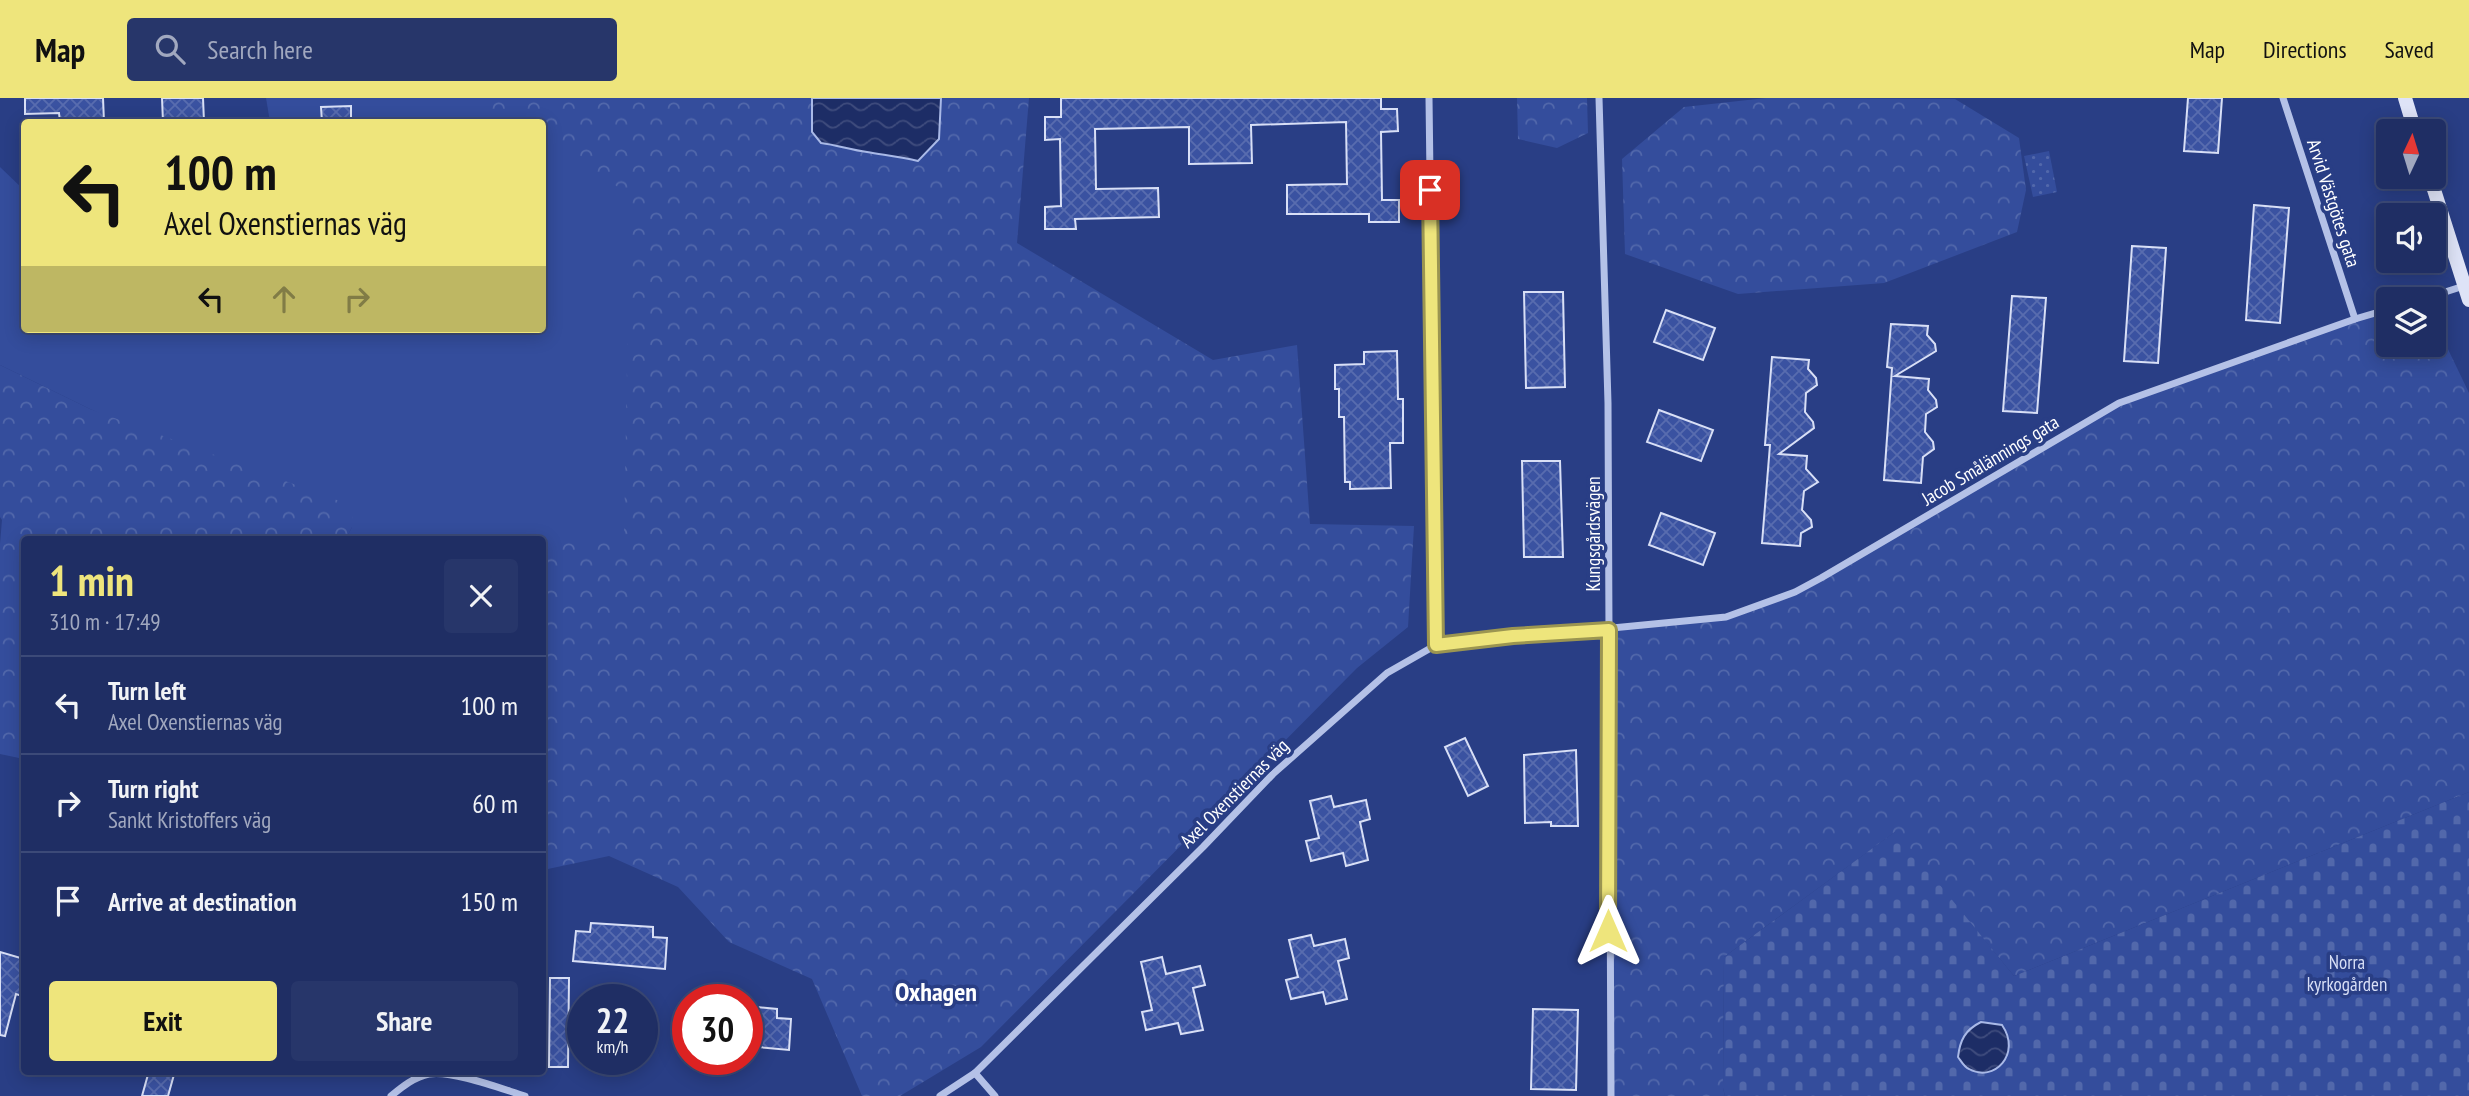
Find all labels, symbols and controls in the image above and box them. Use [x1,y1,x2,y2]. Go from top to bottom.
search box [127,18,617,81]
text: Map [35,28,85,71]
icon: search [151,30,189,68]
text: Search here [207,33,313,66]
text: Map [2190,34,2225,65]
text: Directions [2263,34,2347,65]
text: Saved [2385,34,2434,65]
north arrow [2376,119,2446,189]
map controls [2376,119,2446,357]
street label: Arvid Västgötes gata [2302,136,2366,270]
text: 100 m [164,140,277,204]
icon: left [49,147,140,238]
pin [1400,160,1460,220]
icon: arrive [1411,171,1449,209]
text: Axel Oxenstiernas väg [164,202,407,244]
button: sound [2376,203,2446,273]
icon: left [192,280,230,318]
icon: ahead [265,280,303,318]
icon: right [338,280,376,318]
button: layers [2376,287,2446,357]
street label: Jacob Smålännings gata [1916,410,2063,511]
street label: Kungsgårdsvägen [1581,476,1605,592]
text: 1 min [49,553,134,608]
button: close [444,559,518,633]
text: 310 m · 17:49 [49,607,161,636]
text: Turn left [108,674,186,707]
icon: left [49,686,87,724]
text: 100 m [460,689,518,722]
text: Axel Oxenstiernas väg [108,707,283,736]
street label: Axel Oxenstiernas väg [1175,734,1293,852]
text: Turn right [108,772,199,805]
icon: right [49,784,87,822]
text: 60 m [472,787,518,820]
text: Sankt Kristoffers väg [108,805,271,834]
icon: arrive [49,882,87,920]
text: Arrive at destination [108,885,297,918]
text: 150 m [460,885,518,918]
position arrow [1571,894,1645,968]
park label: Norra kyrkogården [2307,950,2387,996]
district label: Oxhagen [895,975,977,1008]
button: Exit [49,981,277,1061]
button: Share [291,981,518,1061]
speed limit sign: 30 [672,984,763,1075]
text: 22 [596,997,629,1043]
text: km/h [597,1035,628,1058]

